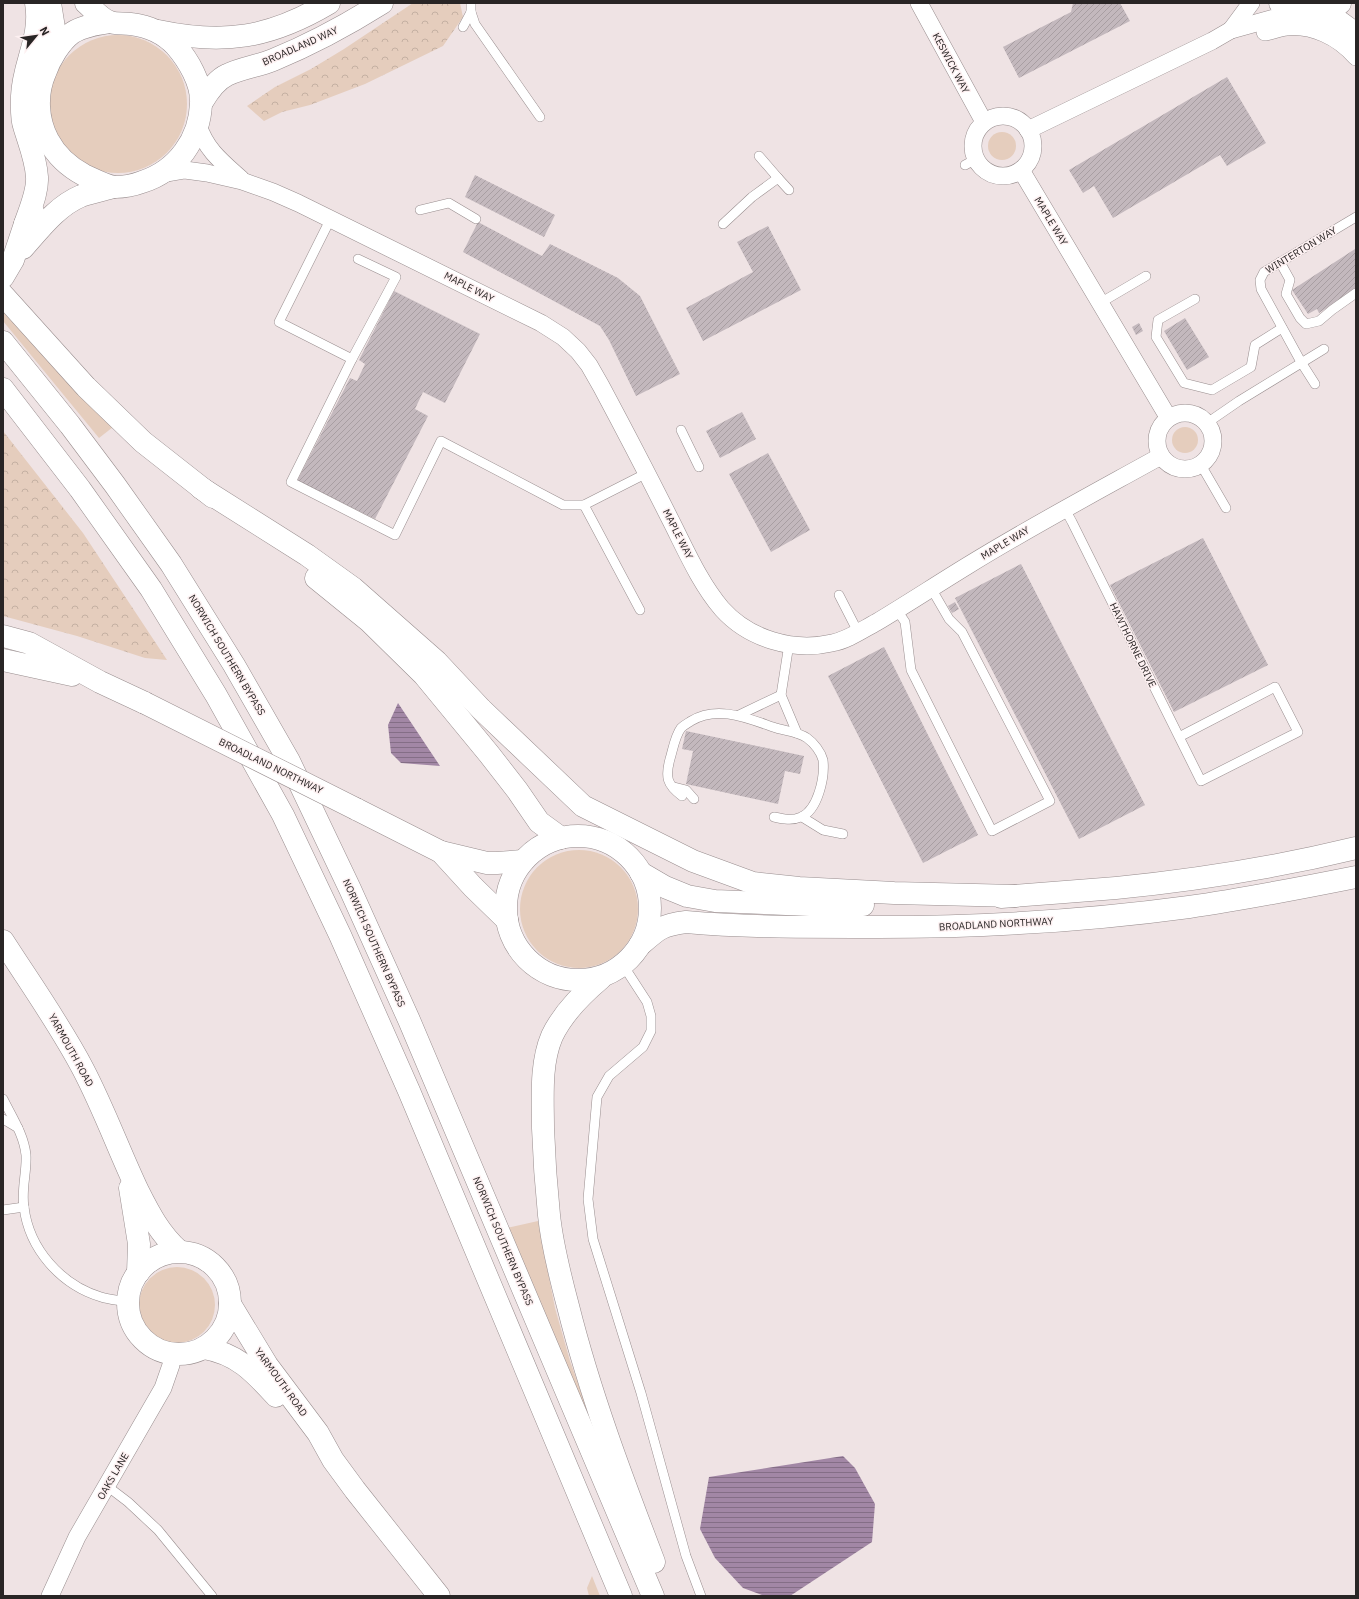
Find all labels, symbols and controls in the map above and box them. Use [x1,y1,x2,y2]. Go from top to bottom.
north arrow [16,16,56,56]
text: N [37,24,53,38]
street label: BROADLAND WAY [260,24,340,68]
street label: KESWICK WAY [930,31,972,95]
street label: MAPLE WAY [1031,194,1071,248]
street label: WINTERTON WAY [1263,224,1339,276]
street label: MAPLE WAY [442,269,496,305]
street label: MAPLE WAY [660,507,696,561]
street label: MAPLE WAY [978,523,1032,563]
street label: NORWICH SOUTHERN BYPASS [186,592,268,718]
street label: HAWTHORNE DRIVE [1107,600,1159,690]
street label: BROADLAND NORTHWAY [217,735,325,797]
street label: NORWICH SOUTHERN BYPASS [340,877,408,1009]
street label: BROADLAND NORTHWAY [939,915,1054,933]
street label: YARMOUTH ROAD [46,1011,97,1089]
street label: NORWICH SOUTHERN BYPASS [470,1175,536,1308]
street label: YARMOUTH ROAD [252,1345,310,1419]
street label: OAKS LANE [94,1450,132,1502]

